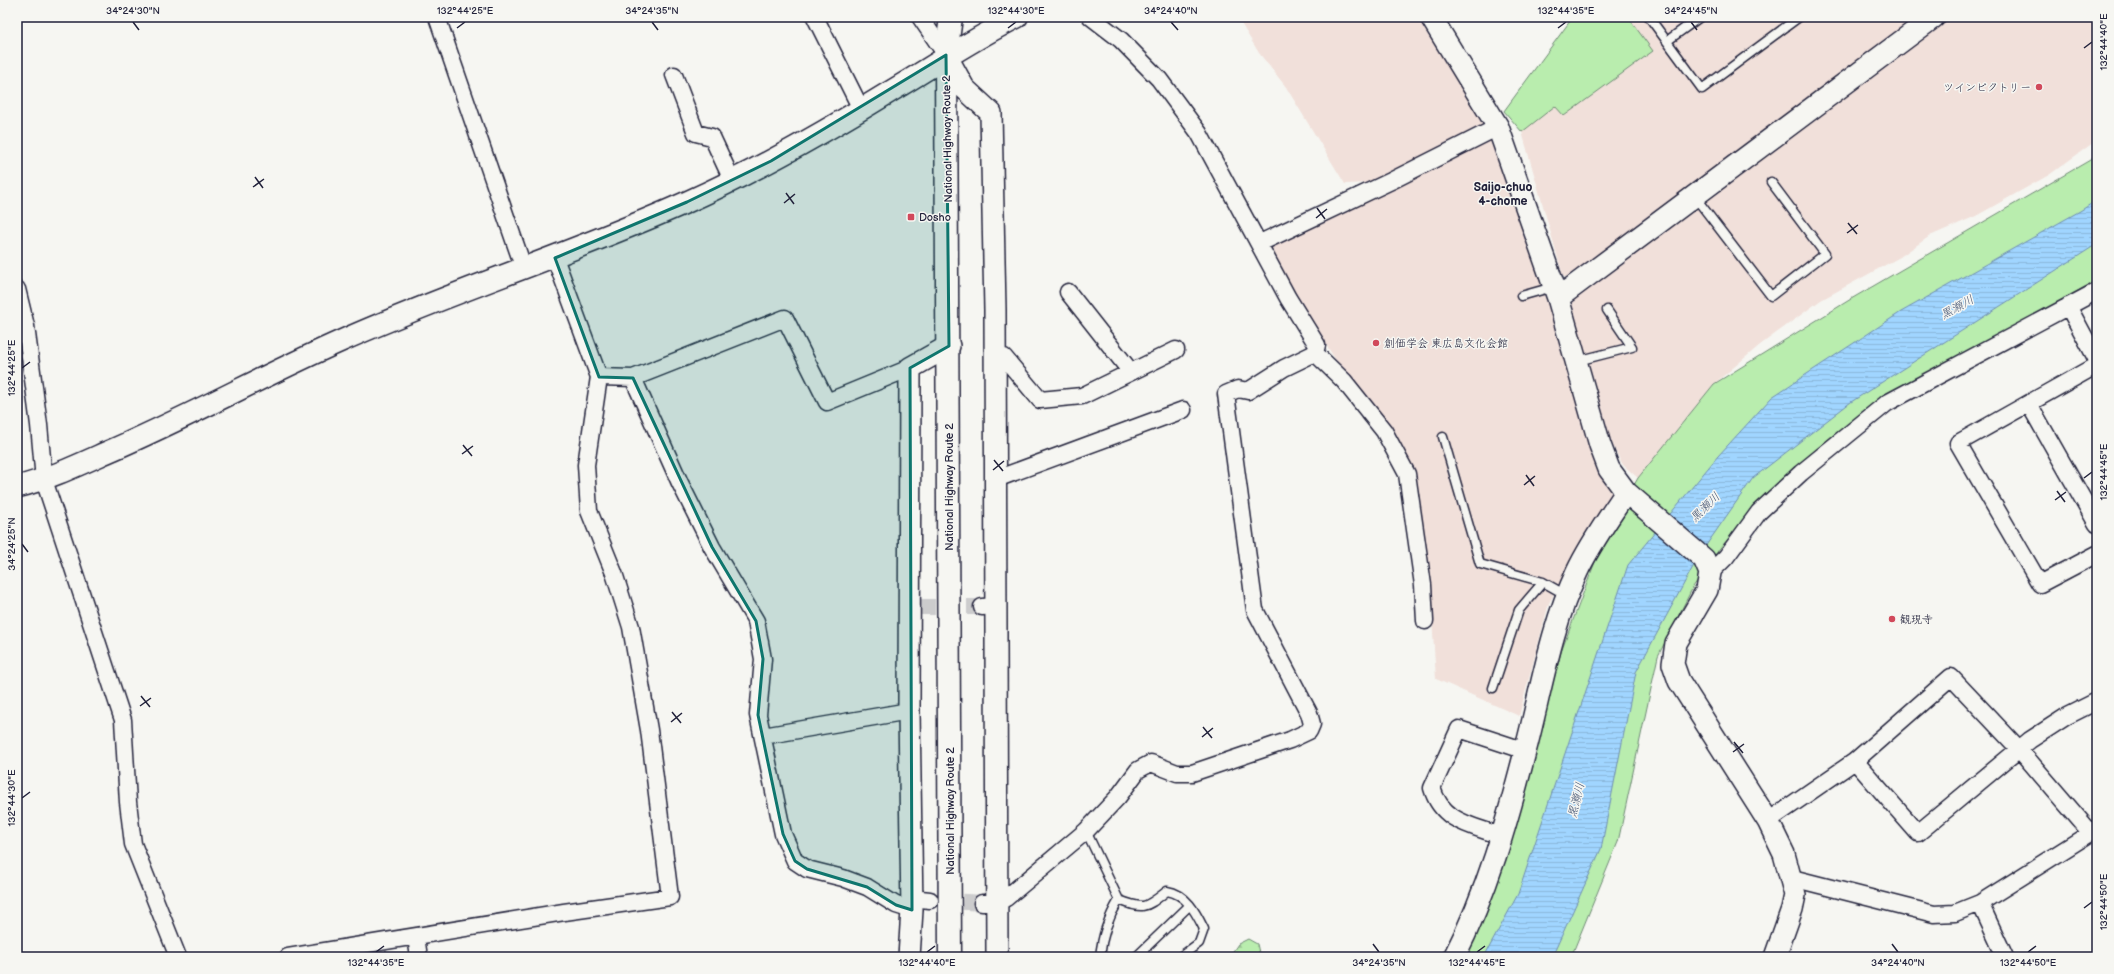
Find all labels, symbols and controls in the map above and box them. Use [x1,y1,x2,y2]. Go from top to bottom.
text: 34°24'30"N [106,5,160,17]
text: 132°44'25"E [437,5,494,17]
text: 34°24'35"N [625,5,679,17]
text: 132°44'30"E [988,5,1045,17]
text: 34°24'40"N [1144,5,1198,17]
text: 132°44'35"E [1538,5,1595,17]
text: 34°24'45"N [1664,5,1718,17]
text: 132°44'40"E [2098,13,2110,70]
street label: National Highway Route 2 [940,75,955,203]
place label: ツインビクトリー [1943,81,2031,94]
marker: ツインビクトリー [2034,82,2044,92]
district label: Saijo-chuo 4-chome [1474,180,1533,209]
place label: Dosho [919,211,951,224]
marker: Dosho [906,212,916,222]
water label: 黒瀬川 [1938,292,1977,323]
place label: 創価学会 東広島文化会館 [1384,337,1508,350]
marker: 創価学会 東広島文化会館 [1371,338,1381,348]
text: 132°44'25"E [6,339,18,396]
street label: National Highway Route 2 [943,423,956,551]
text: 132°44'45"E [2098,443,2110,500]
water label: 黒瀬川 [1687,489,1724,525]
text: 34°24'25"N [6,517,18,571]
place label: 観現寺 [1900,613,1933,626]
marker: 観現寺 [1887,614,1897,624]
street label: National Highway Route 2 [944,747,957,875]
text: 132°44'30"E [6,769,18,827]
water label: 黒瀬川 [1565,781,1588,819]
text: 132°44'50"E [2098,873,2110,930]
text: 132°44'35"E [348,957,405,969]
text: 132°44'40"E [899,957,956,969]
text: 34°24'35"N [1352,957,1406,969]
text: 132°44'45"E [1449,957,1506,969]
text: 34°24'40"N [1871,957,1925,969]
text: 132°44'50"E [2000,957,2057,969]

